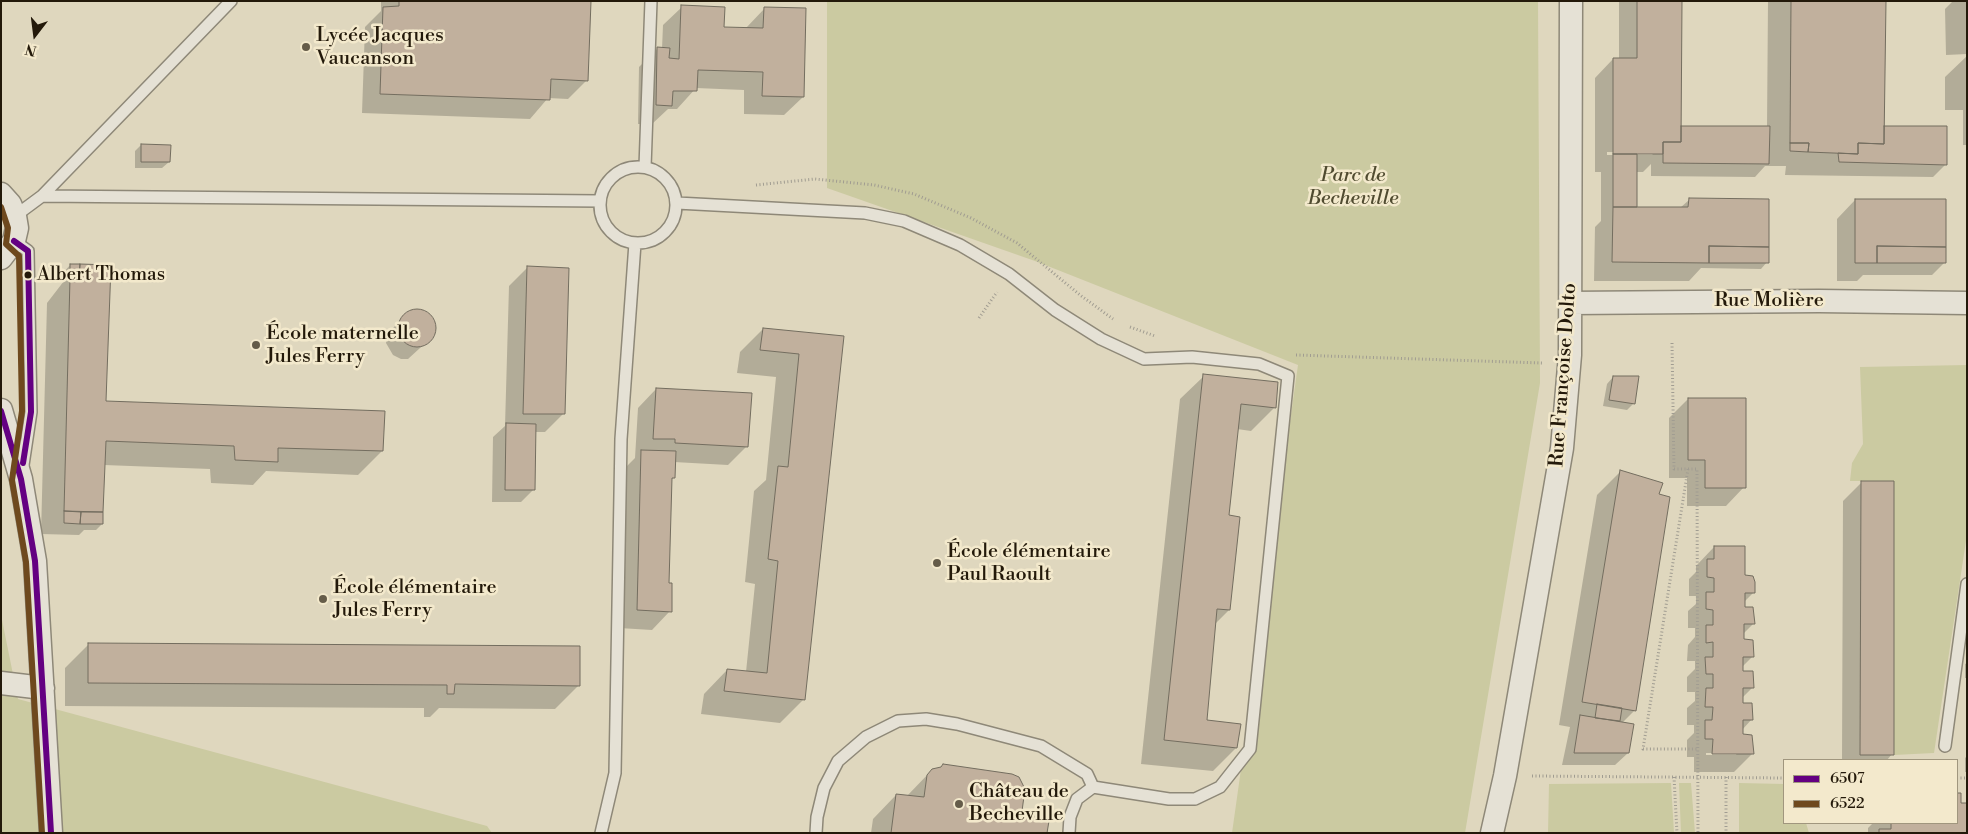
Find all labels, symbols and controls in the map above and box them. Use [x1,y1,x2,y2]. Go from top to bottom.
north arrow [10,10,60,60]
place label: Lycée Jacques Vaucanson [316,24,444,71]
text: N [23,39,39,60]
marker: Lycée Jacques Vaucanson [300,41,312,53]
park label: Parc de Becheville [1307,164,1399,211]
place label: Albert Thomas [37,264,165,286]
marker: Albert Thomas [23,270,33,280]
street label: Rue Françoise Dolto [1546,282,1582,468]
street label: Rue Molière [1714,289,1824,313]
place label: École maternelle Jules Ferry [266,322,419,369]
marker: École maternelle Jules Ferry [250,339,262,351]
place label: École élémentaire Paul Raoult [947,540,1111,587]
marker: École élémentaire Paul Raoult [931,557,943,569]
place label: École élémentaire Jules Ferry [333,576,497,623]
marker: École élémentaire Jules Ferry [317,593,329,605]
legend [1783,759,1958,824]
text: 6507 [1830,769,1865,788]
place label: Château de Becheville [969,780,1069,827]
text: 6522 [1830,794,1864,813]
marker: Château de Becheville [953,798,965,810]

